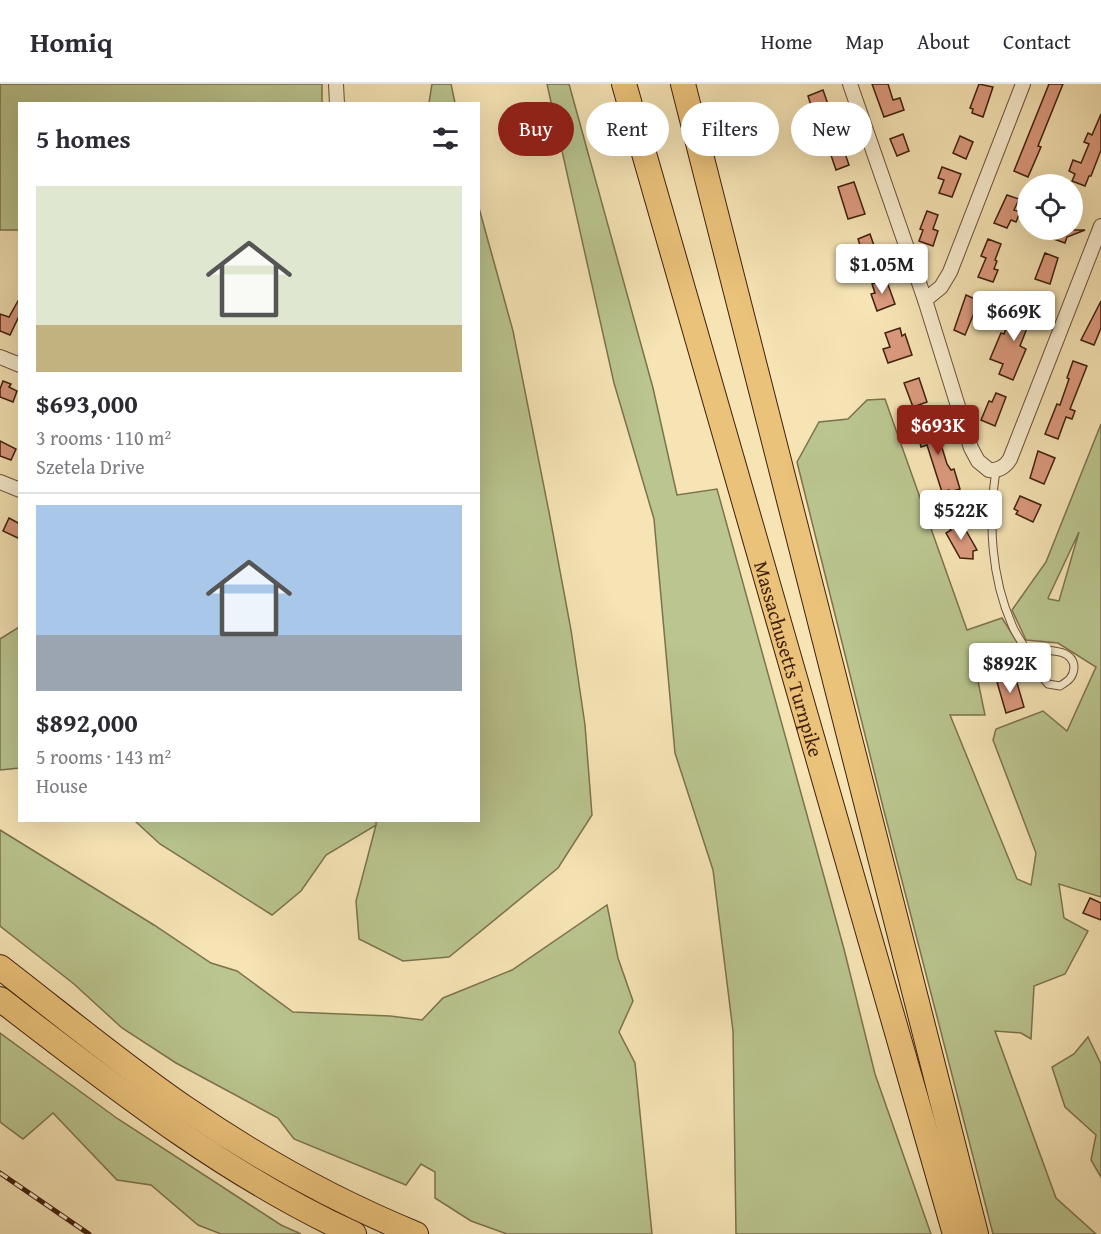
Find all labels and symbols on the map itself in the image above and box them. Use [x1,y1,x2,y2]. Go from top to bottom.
pin: $1.05M [833,244,931,295]
pin: $669K [972,291,1056,342]
pin: $693K [896,405,980,456]
pin: $522K [919,490,1003,541]
street label: Massachusetts Turnpike [747,557,831,760]
pin: $892K [968,643,1052,694]

